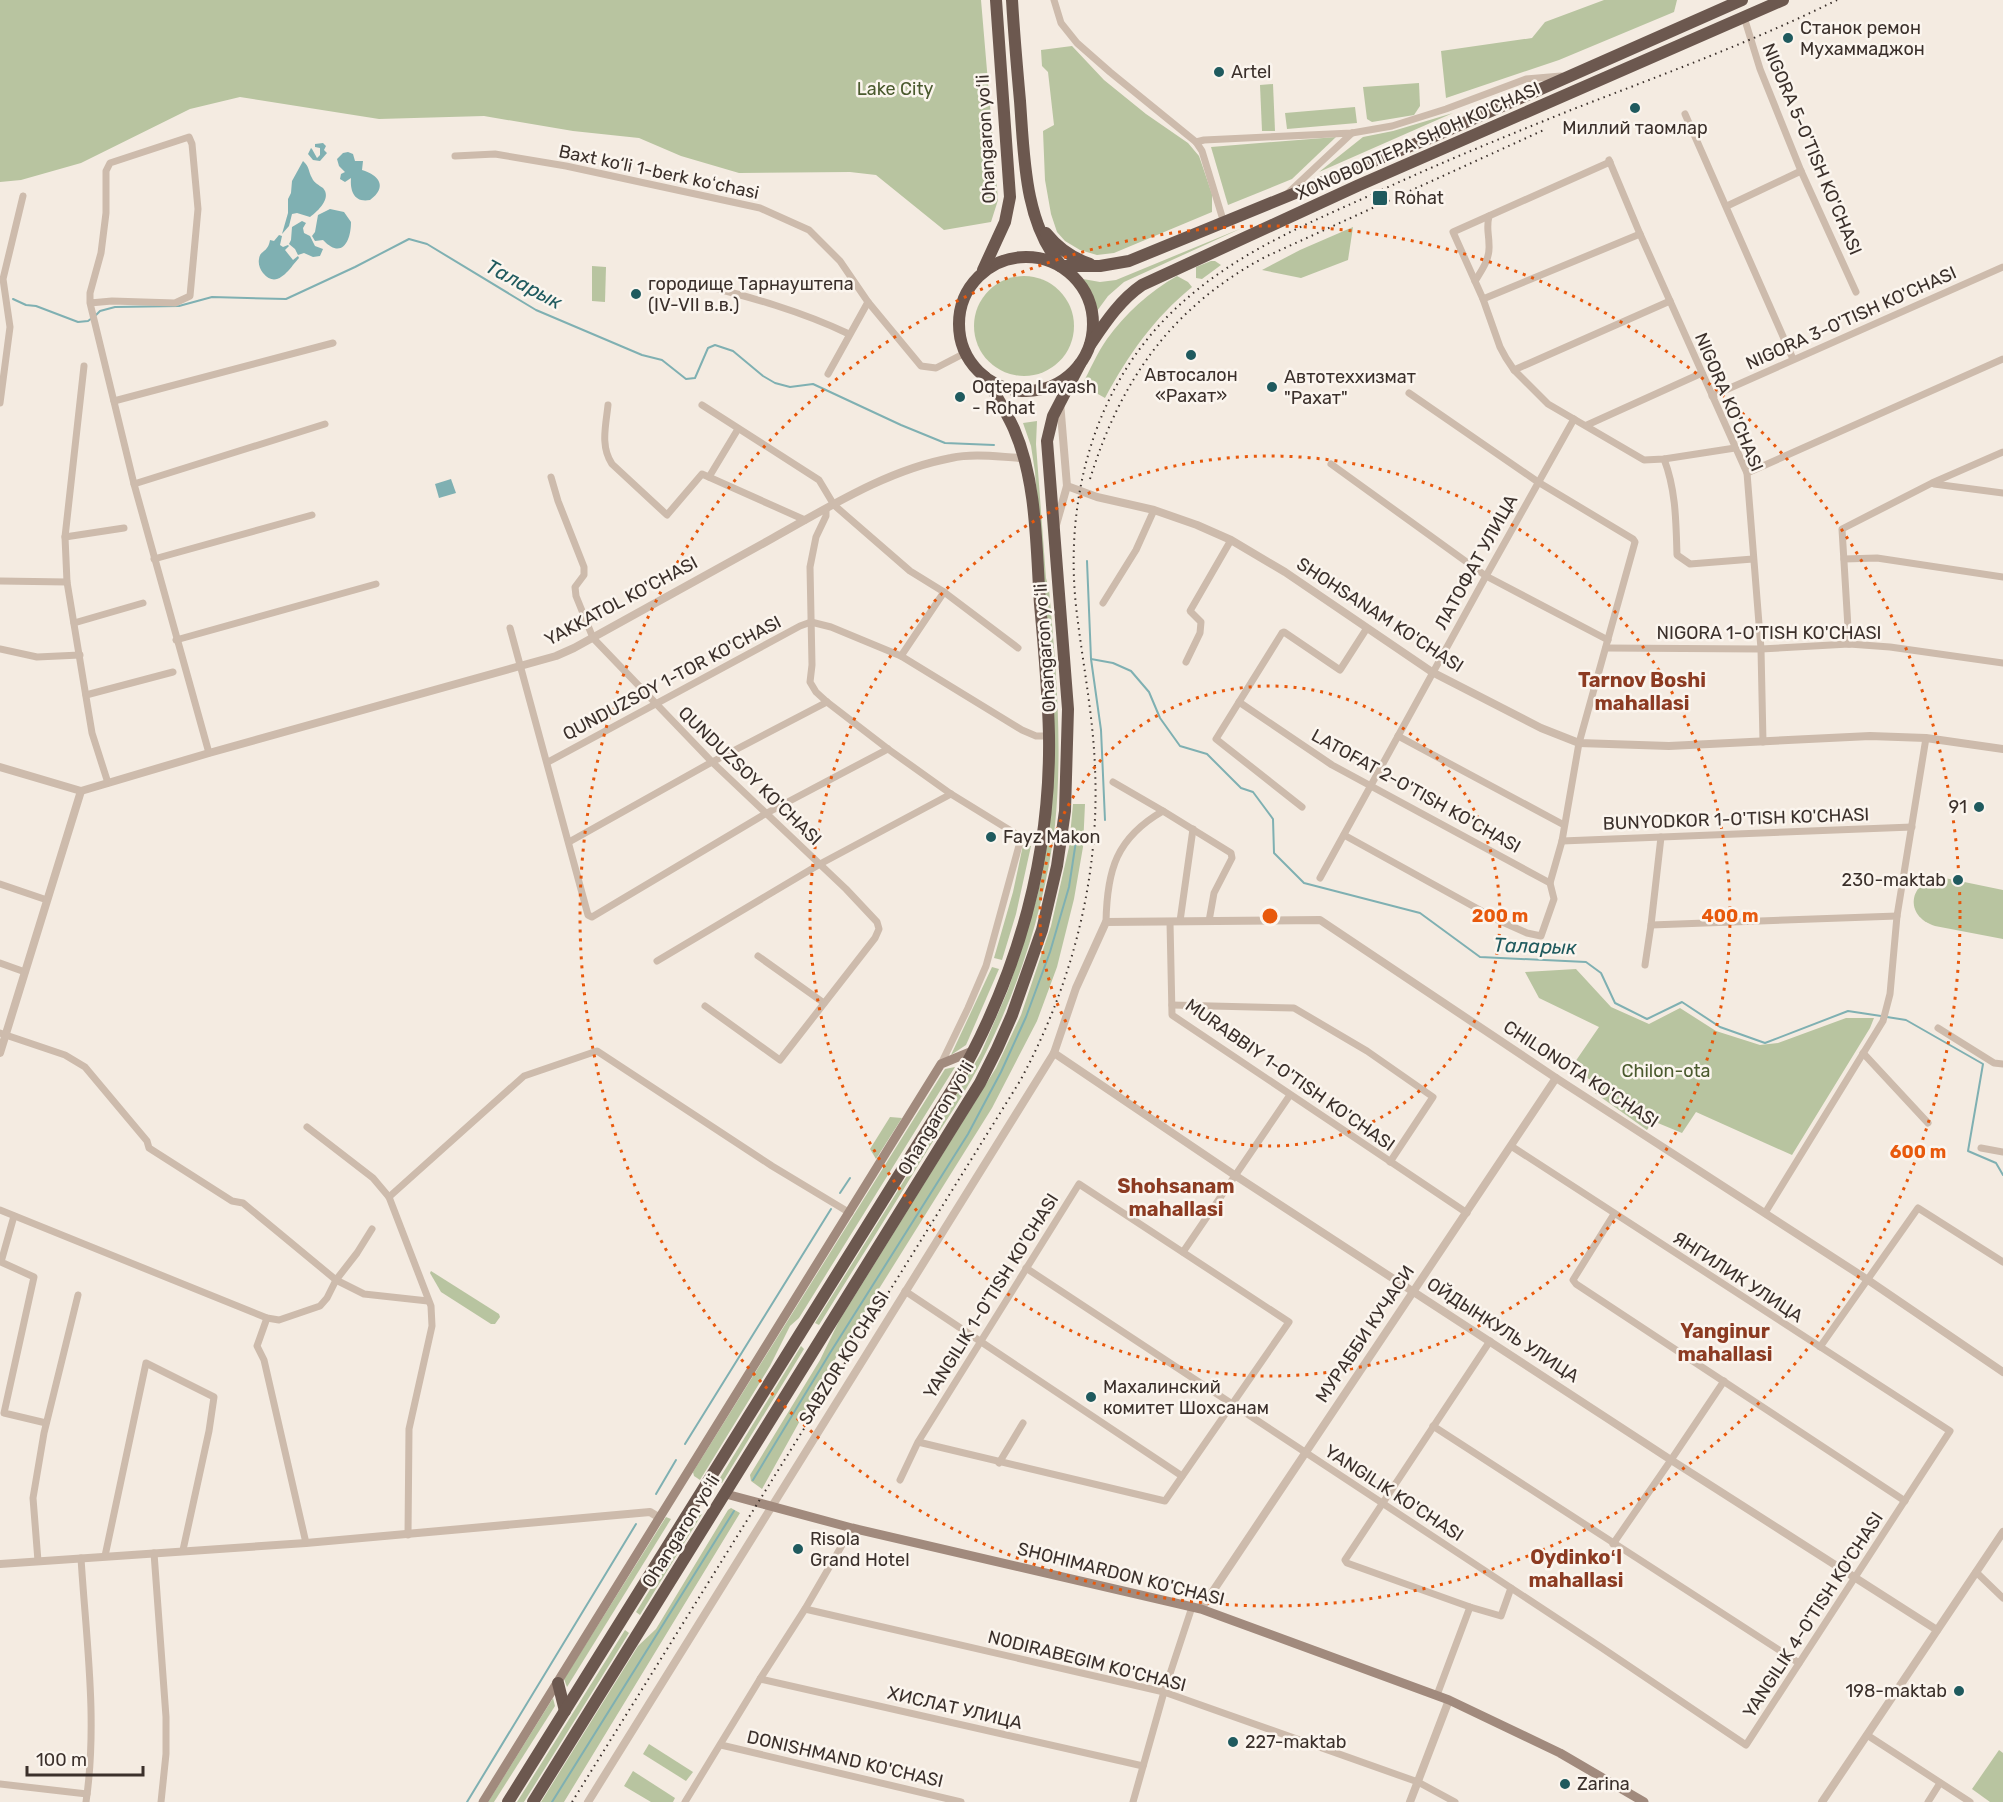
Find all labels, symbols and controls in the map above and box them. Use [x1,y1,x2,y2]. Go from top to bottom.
place label: Станок ремон Мухаммаджон [1800,17,1925,60]
marker: Станок ремон Мухаммаджон [1781,31,1795,45]
street label: NIGORA 5-O'TISH KO'CHASI [1757,40,1867,258]
place label: Artel [1231,61,1271,83]
marker: Artel [1212,65,1226,79]
street label: Ohangaron yoʻli [972,74,1000,204]
street label: XONOBODTEPA SHOH KO'CHASI [1293,77,1543,205]
park label: Lake City [857,78,933,100]
marker: Миллий таомлар [1628,101,1642,115]
place label: Миллий таомлар [1562,117,1708,139]
street label: Baxt ko‘li 1-berk koʻchasi [557,140,761,204]
place label: Rohat [1394,187,1444,209]
marker: Rohat [1371,189,1389,207]
water label: Таларык [482,254,567,314]
street label: NIGORA 3-O'TISH KO'CHASI [1742,262,1960,374]
place label: городище Тарнауштепа (IV-VII в.в.) [648,273,854,316]
marker: городище Тарнауштепа (IV-VII в.в.) [629,287,643,301]
street label: NIGORA KO'CHASI [1690,329,1768,475]
marker: Автосалон «Рахат» [1184,348,1198,362]
place label: Автосалон «Рахат» [1144,364,1238,407]
place label: Автотеххизмат "Рахат" [1284,366,1416,409]
place label: Oqtepa Lavash - Rohat [972,376,1097,419]
marker: Автотеххизмат "Рахат" [1265,380,1279,394]
marker: Oqtepa Lavash - Rohat [953,390,967,404]
street label: ЛАТОФАТ УЛИЦА [1430,491,1522,633]
street label: YAKKATOL KO'CHASI [541,551,701,651]
street label: SHOHSANAM KO'CHASI [1292,553,1468,677]
street label: Ohangaron yoʻli [1030,583,1060,713]
street label: QUNDUZSOY 1-TOR KO'CHASI [559,611,785,745]
street label: NIGORA 1-O'TISH KO'CHASI [1656,622,1882,644]
district label: Tarnov Boshi mahallasi [1578,668,1706,715]
street label: QUNDUZSOY KO'CHASI [674,702,826,850]
street label: LATOFAT 2-O'TISH KO'CHASI [1308,724,1524,858]
place label: 91 [1949,796,1967,818]
marker: 91 [1972,800,1986,814]
street label: BUNYODKOR 1-O'TISH KO'CHASI [1602,803,1870,835]
place label: Fayz Makon [1003,826,1101,848]
marker: Fayz Makon [984,830,998,844]
place label: 230-maktab [1842,869,1946,891]
marker: 230-maktab [1951,873,1965,887]
text: 200 m [1472,905,1528,927]
text: 400 m [1701,905,1759,927]
centre of rings [1260,906,1280,926]
water label: Таларык [1493,933,1577,959]
street label: MURABBIY 1-O'TISH KO'CHASI [1181,994,1399,1156]
street label: CHILONOTA KO'CHASI [1499,1016,1663,1132]
street label: Ohangaron yoʻli [893,1057,979,1179]
park label: Chilon-ota [1622,1060,1710,1082]
text: 600 m [1890,1141,1946,1163]
district label: Shohsanam mahallasi [1117,1174,1235,1221]
street label: YANGILIK 1-O'TISH KO'CHASI [919,1189,1063,1403]
street label: ЯНГИЛИК УЛИЦА [1669,1227,1807,1327]
street label: МУРАББИ КУЧАСИ [1311,1261,1419,1407]
street label: ОЙДЫНКУЛЬ УЛИЦА [1423,1273,1583,1387]
street label: SABZOR KO'CHASI [794,1287,894,1429]
district label: Yanginur mahallasi [1678,1319,1772,1366]
place label: Махалинский комитет Шохcанам [1103,1376,1269,1419]
marker: Махалинский комитет Шохcанам [1084,1390,1098,1404]
street label: YANGILIK KO'CHASI [1320,1440,1468,1546]
street label: Ohangaron yoʻli [637,1470,725,1592]
street label: YANGILIK 4-O'TISH KO'CHASI [1738,1508,1888,1722]
place label: Risola Grand Hotel [810,1528,910,1571]
street label: SHOHIMARDON KO'CHASI [1015,1538,1227,1610]
marker: Risola Grand Hotel [791,1542,805,1556]
district label: Oydinkoʻl mahallasi [1529,1545,1623,1592]
street label: NODIRABEGIM KO'CHASI [986,1626,1188,1696]
place label: 198-maktab [1846,1680,1947,1702]
street label: ХИСЛАТ УЛИЦА [885,1682,1025,1734]
marker: 198-maktab [1952,1684,1966,1698]
street label: DONISHMAND KO'CHASI [745,1726,945,1792]
place label: 227-maktab [1245,1731,1346,1753]
marker: 227-maktab [1226,1735,1240,1749]
scale bar [27,1739,142,1777]
text: 100 m [36,1749,87,1771]
place label: Zarina [1577,1773,1630,1795]
marker: Zarina [1558,1777,1572,1791]

